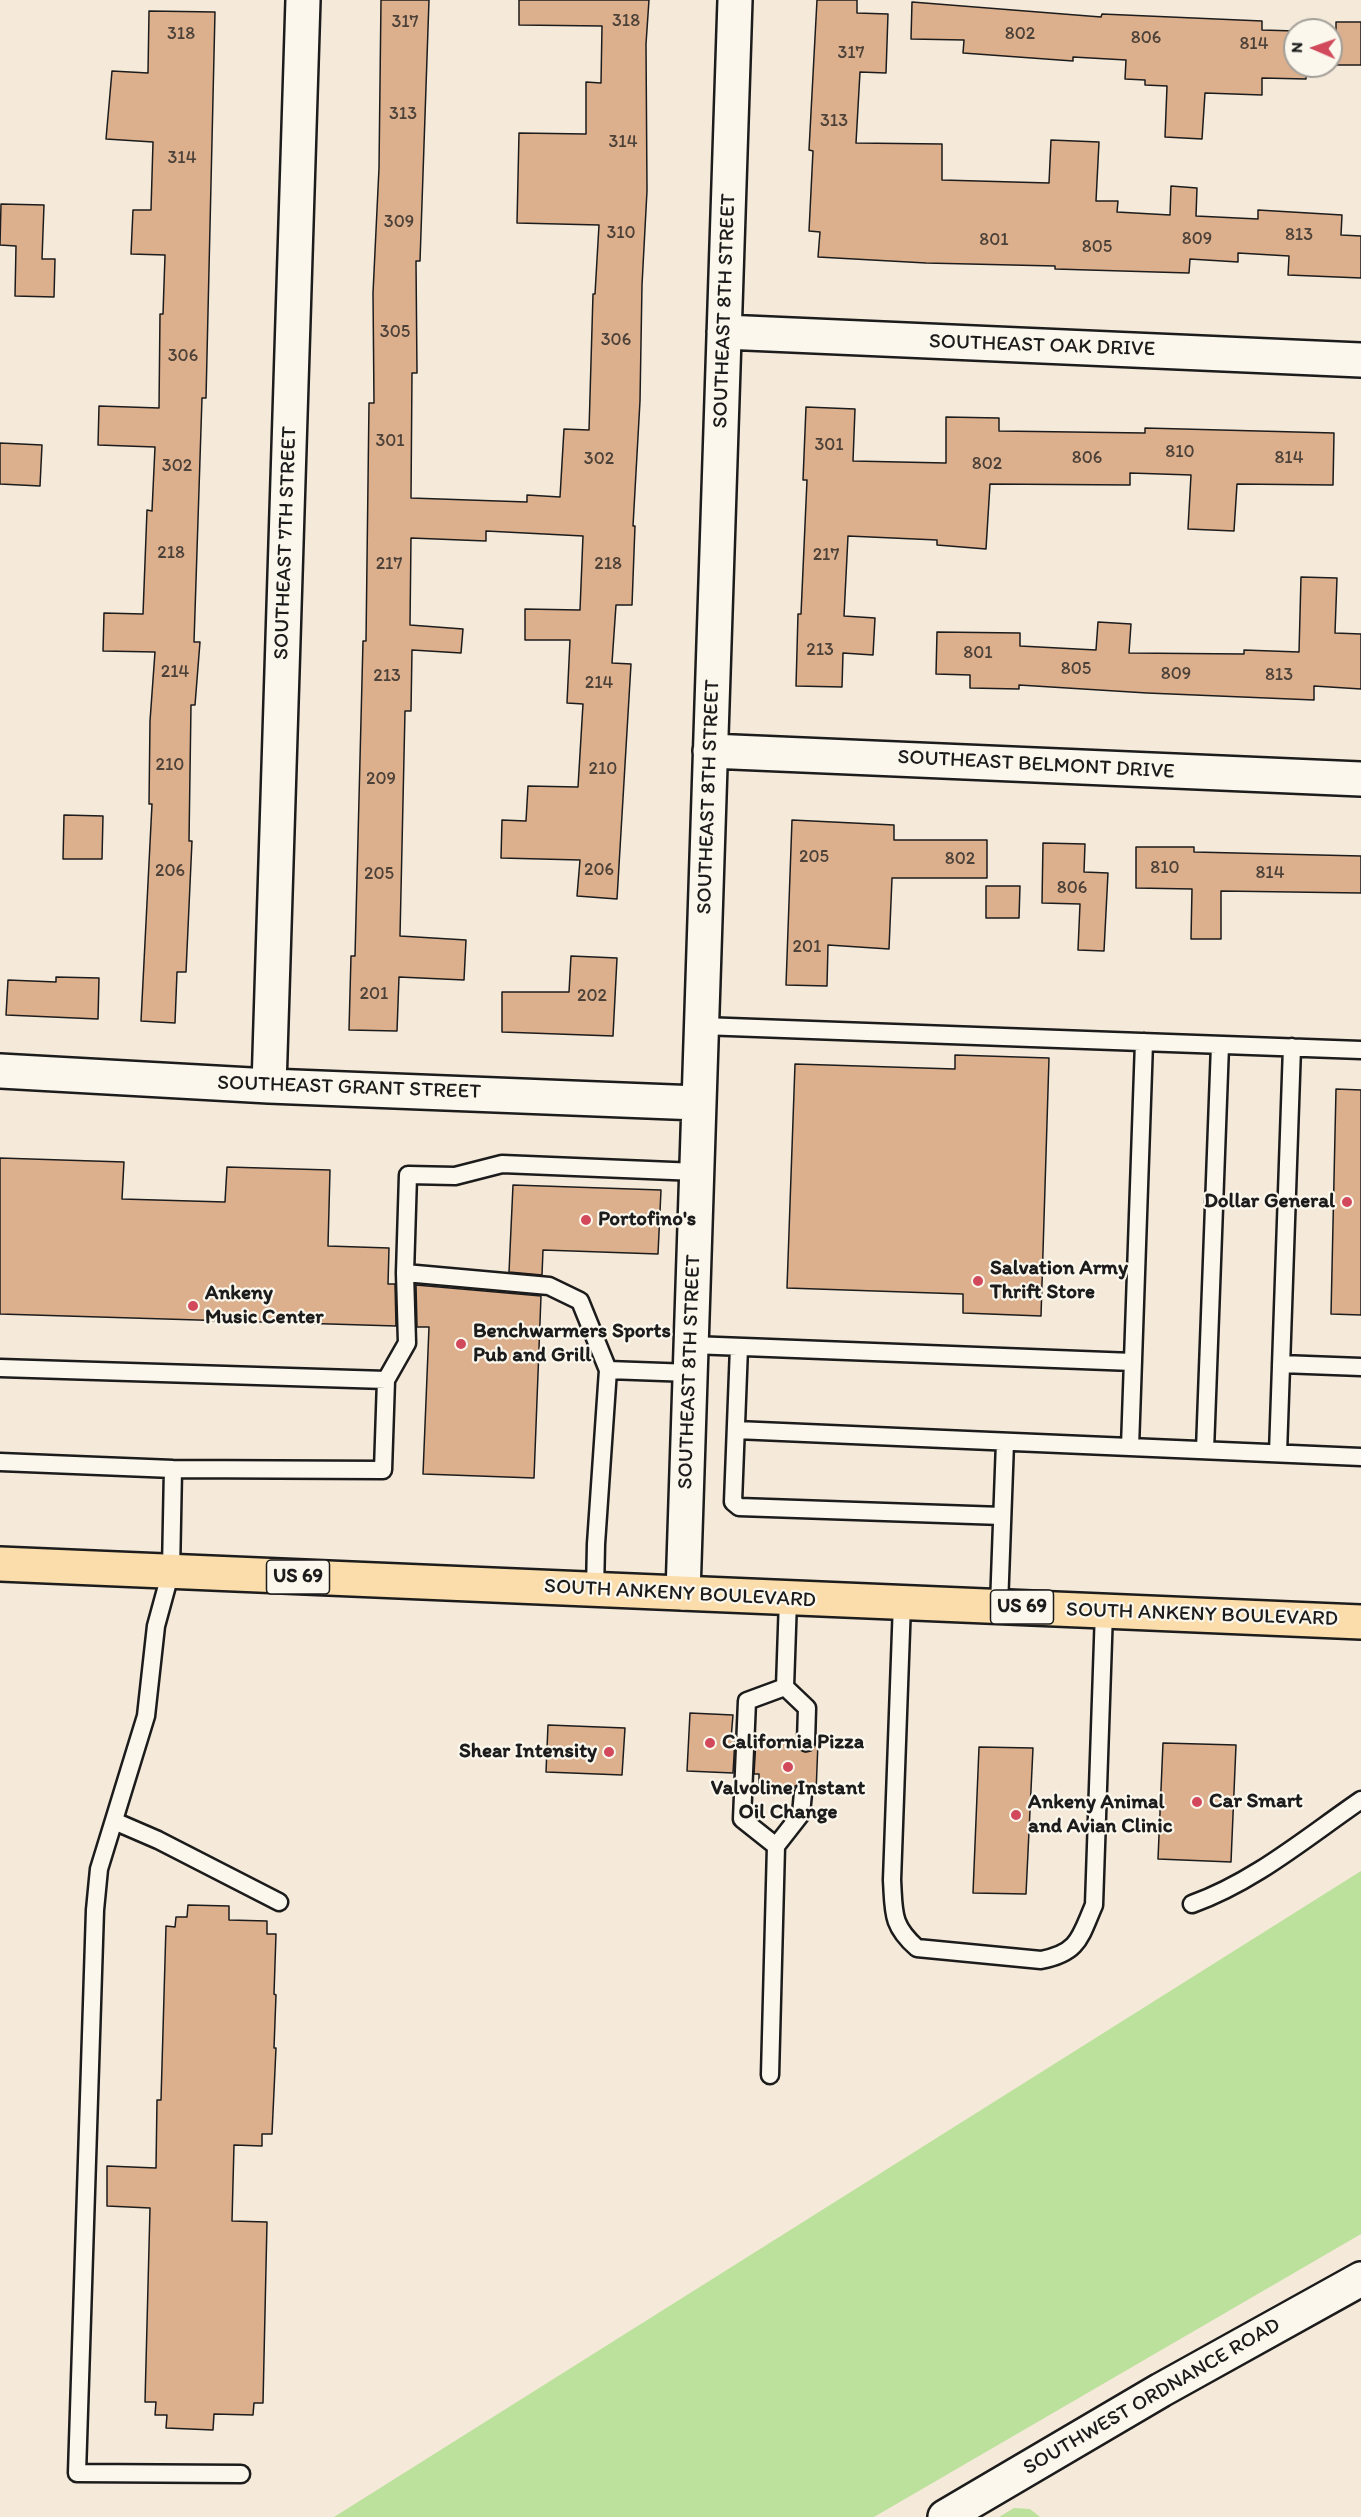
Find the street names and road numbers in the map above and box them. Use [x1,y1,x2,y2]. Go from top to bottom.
street label: SOUTHEAST 8TH STREET [708,193,742,429]
street label: SOUTHEAST OAK DRIVE [928,329,1156,363]
street label: SOUTHEAST 7TH STREET [269,426,303,660]
street label: SOUTHEAST 8TH STREET [692,679,726,915]
street label: SOUTHEAST BELMONT DRIVE [897,745,1175,785]
street label: SOUTHEAST GRANT STREET [217,1071,481,1105]
street label: SOUTHEAST 8TH STREET [673,1254,707,1490]
road number: US 69 [266,1560,330,1594]
street label: SOUTH ANKENY BOULEVARD [543,1574,817,1614]
road number: US 69 [990,1590,1054,1624]
street label: SOUTH ANKENY BOULEVARD [1066,1598,1338,1632]
street label: SOUTHWEST ORDNANCE ROAD [1019,2313,1285,2481]

